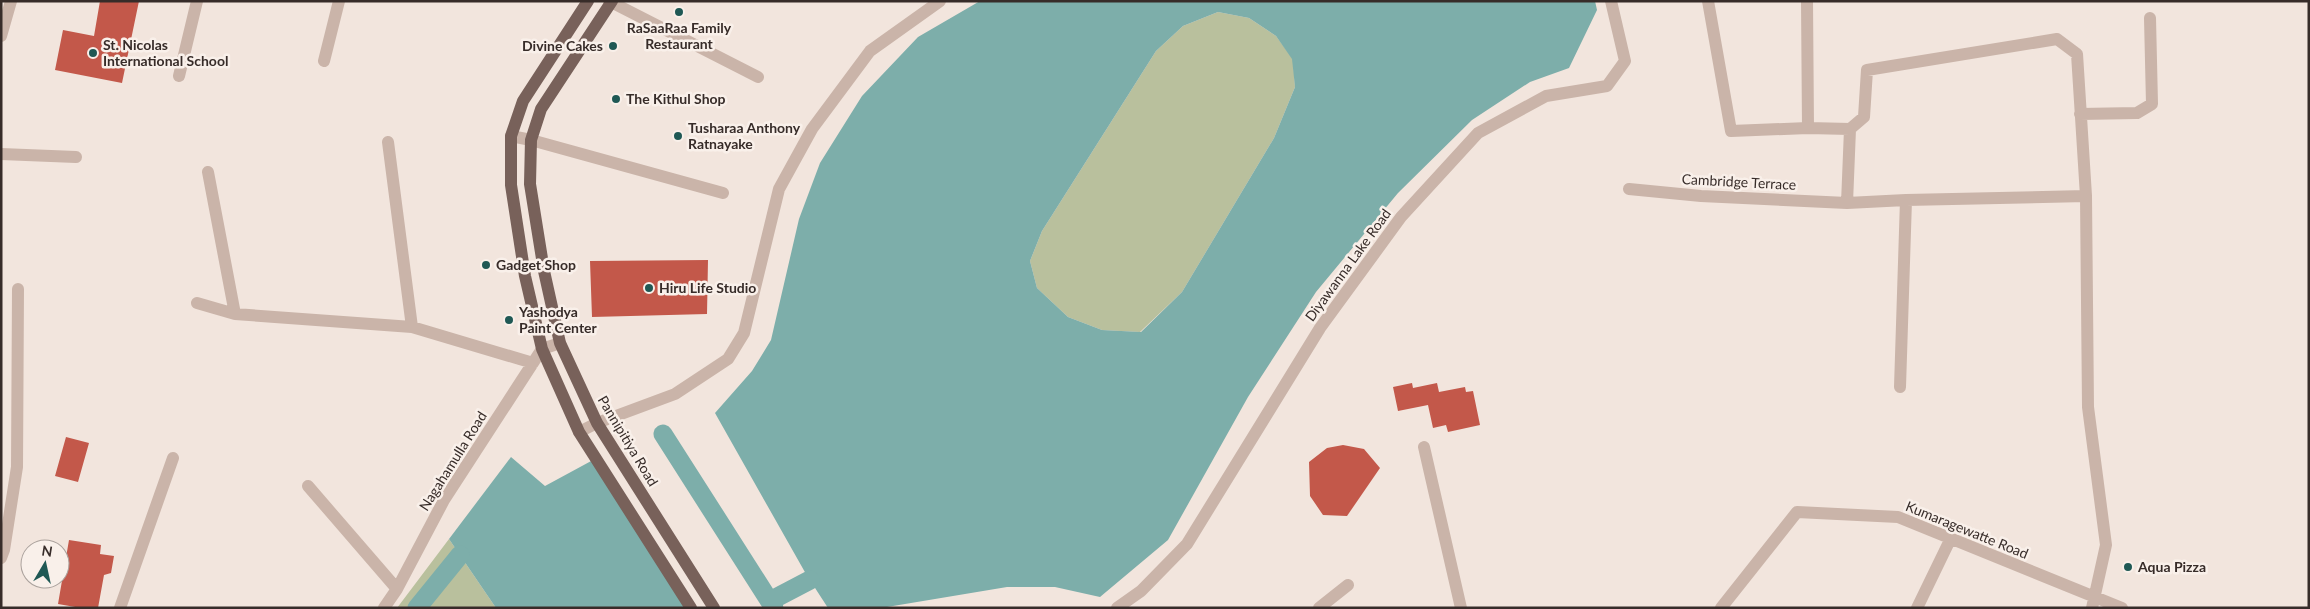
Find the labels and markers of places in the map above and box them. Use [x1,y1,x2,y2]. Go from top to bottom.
marker: RaSaaRaa Family Restaurant [673,6,685,18]
place label: RaSaaRaa Family Restaurant [627,19,732,52]
place label: St. Nicolas International School [103,36,228,69]
place label: Divine Cakes [522,37,603,54]
marker: Divine Cakes [607,40,619,52]
marker: St. Nicolas International School [87,47,99,59]
place label: The Kithul Shop [626,90,726,107]
marker: The Kithul Shop [610,93,622,105]
place label: Tusharaa Anthony Ratnayake [688,119,801,152]
marker: Tusharaa Anthony Ratnayake [672,130,684,142]
place label: Gadget Shop [496,256,576,273]
marker: Gadget Shop [480,259,492,271]
place label: Hiru Life Studio [659,279,756,296]
marker: Hiru Life Studio [643,282,655,294]
place label: Yashodya Paint Center [518,303,598,336]
marker: Yashodya Paint Center [503,314,515,326]
place label: Aqua Pizza [2137,558,2206,575]
marker: Aqua Pizza [2122,561,2134,573]

